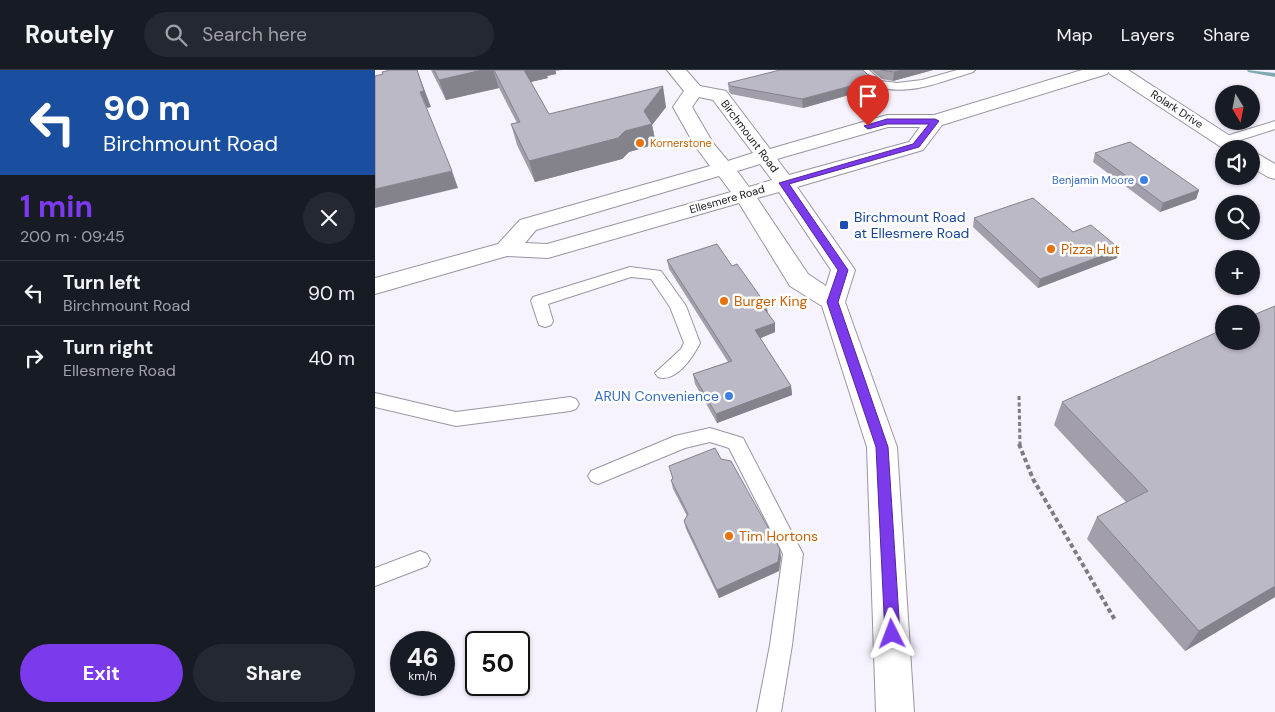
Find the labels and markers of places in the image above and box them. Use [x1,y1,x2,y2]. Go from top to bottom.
pin [847,75,889,126]
place label: Kornerstone [650,136,712,150]
marker: Kornerstone [634,137,646,149]
place label: Benjamin Moore [1052,173,1134,187]
marker: Benjamin Moore [1138,174,1150,186]
place label: Birchmount Road at Ellesmere Road [854,208,969,242]
marker: Birchmount Road at Ellesmere Road [838,219,850,231]
place label: Pizza Hut [1061,240,1120,258]
marker: Pizza Hut [1045,243,1057,255]
place label: Burger King [734,292,807,310]
marker: Burger King [718,295,730,307]
place label: ARUN Convenience [594,387,719,405]
marker: ARUN Convenience [723,390,735,402]
place label: Tim Hortons [739,527,818,545]
marker: Tim Hortons [723,530,735,542]

